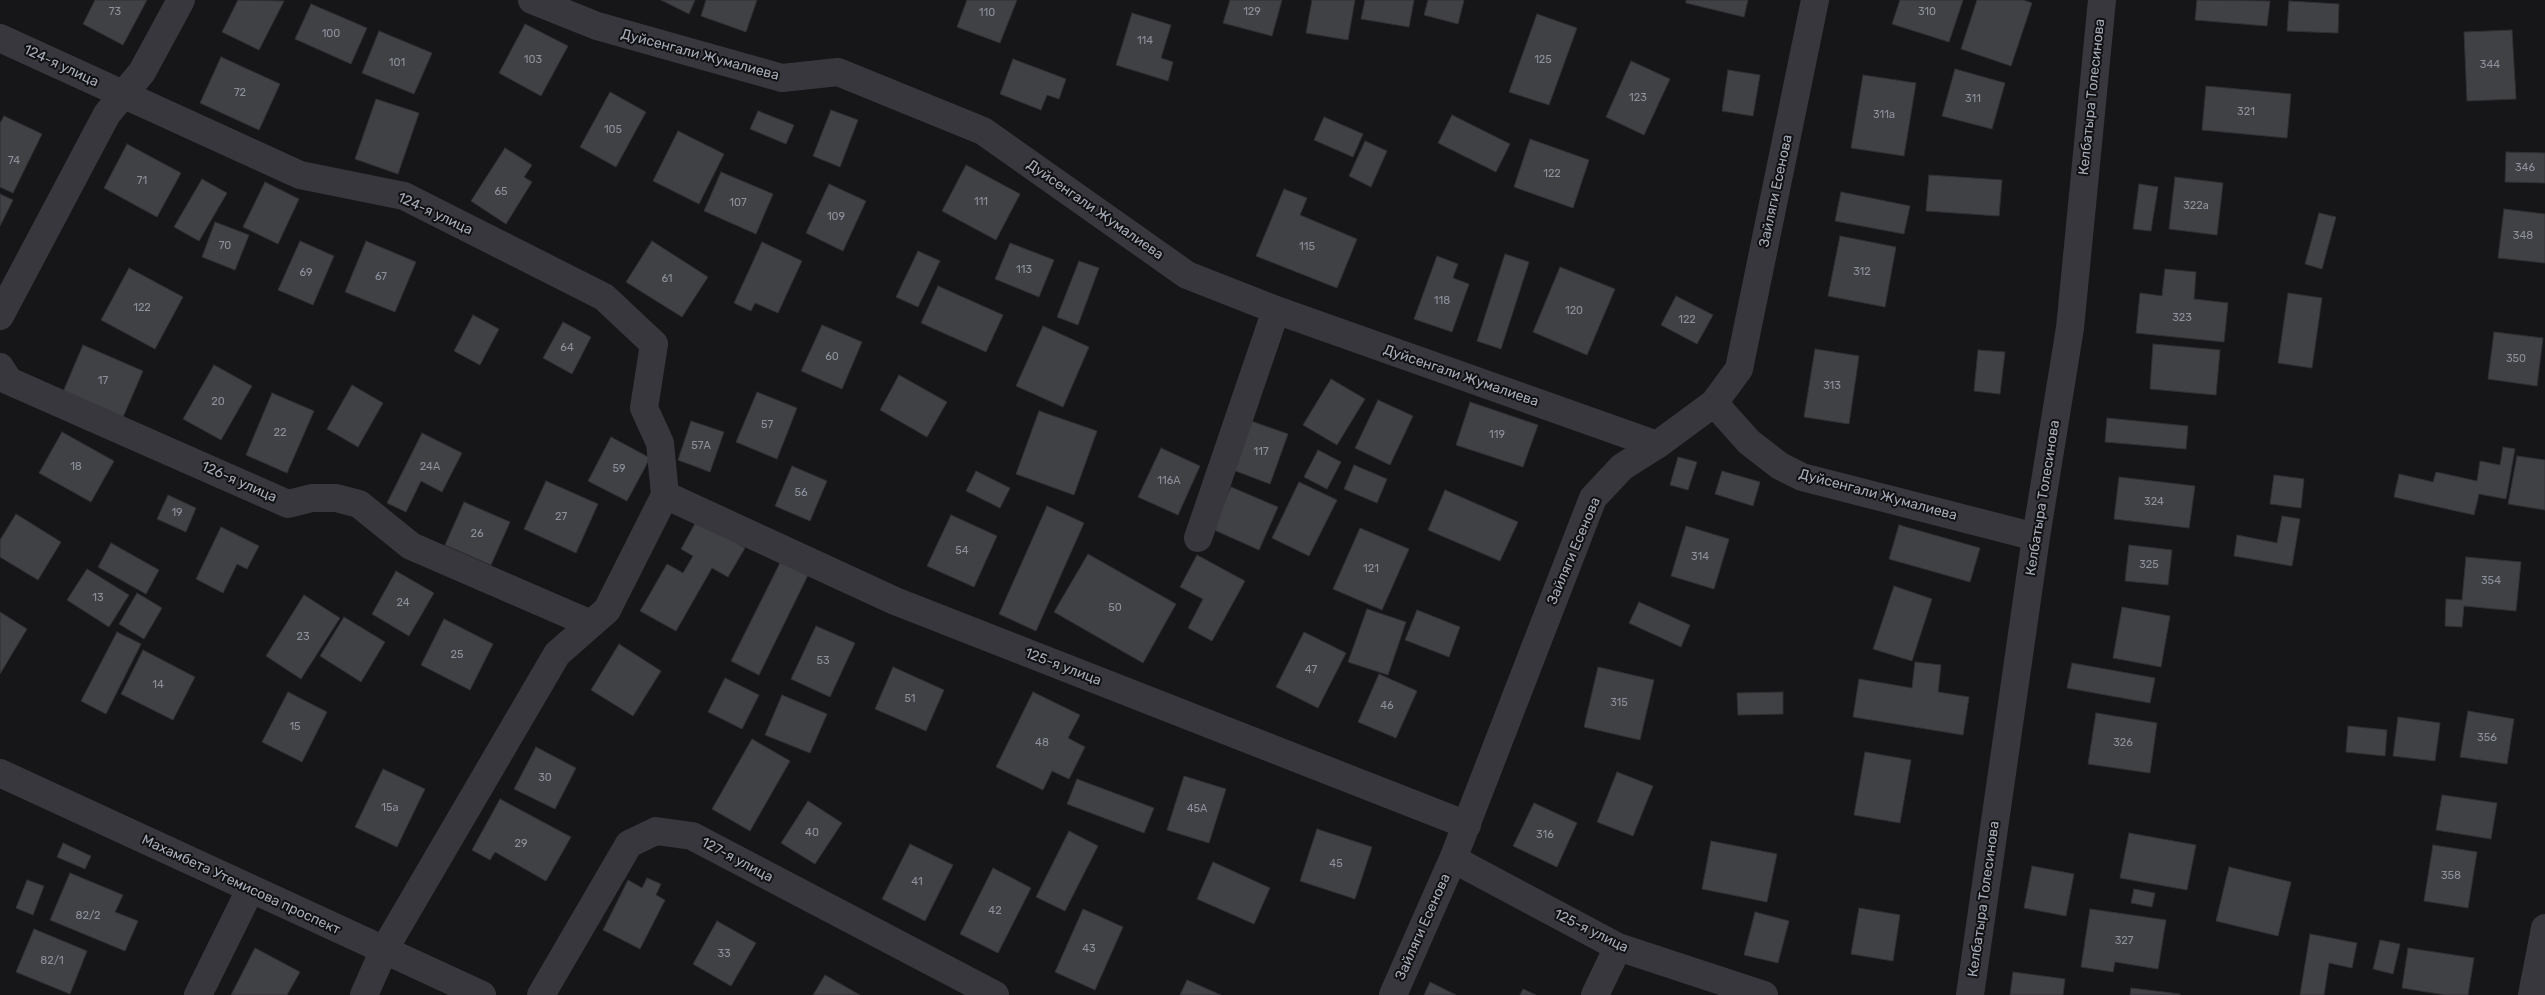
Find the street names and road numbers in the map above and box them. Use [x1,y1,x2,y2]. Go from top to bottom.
street label: Келбатыра Толесинова [2075,18,2109,176]
street label: Дуйсенгали Жумалиева [619,26,781,84]
street label: 124-я улица [21,41,101,91]
street label: Зайляги Есенова [1756,133,1796,249]
street label: Дуйсенгали Жумалиева [1023,156,1167,264]
street label: 124-я улица [395,189,475,239]
street label: Дуйсенгали Жумалиева [1381,342,1541,410]
street label: Келбатыра Толесинова [2022,419,2064,577]
street label: 126-я улица [199,458,279,506]
street label: Дуйсенгали Жумалиева [1797,466,1959,524]
street label: Зайляги Есенова [1544,495,1604,607]
street label: 125-я улица [1022,645,1104,689]
street label: Келбатыра Толесинова [1965,820,2003,978]
street label: Махамбета Утемисова проспект [139,831,343,939]
street label: 127-я улица [698,834,776,886]
street label: Зайляги Есенова [1392,871,1454,983]
street label: 125-я улица [1551,906,1631,956]

